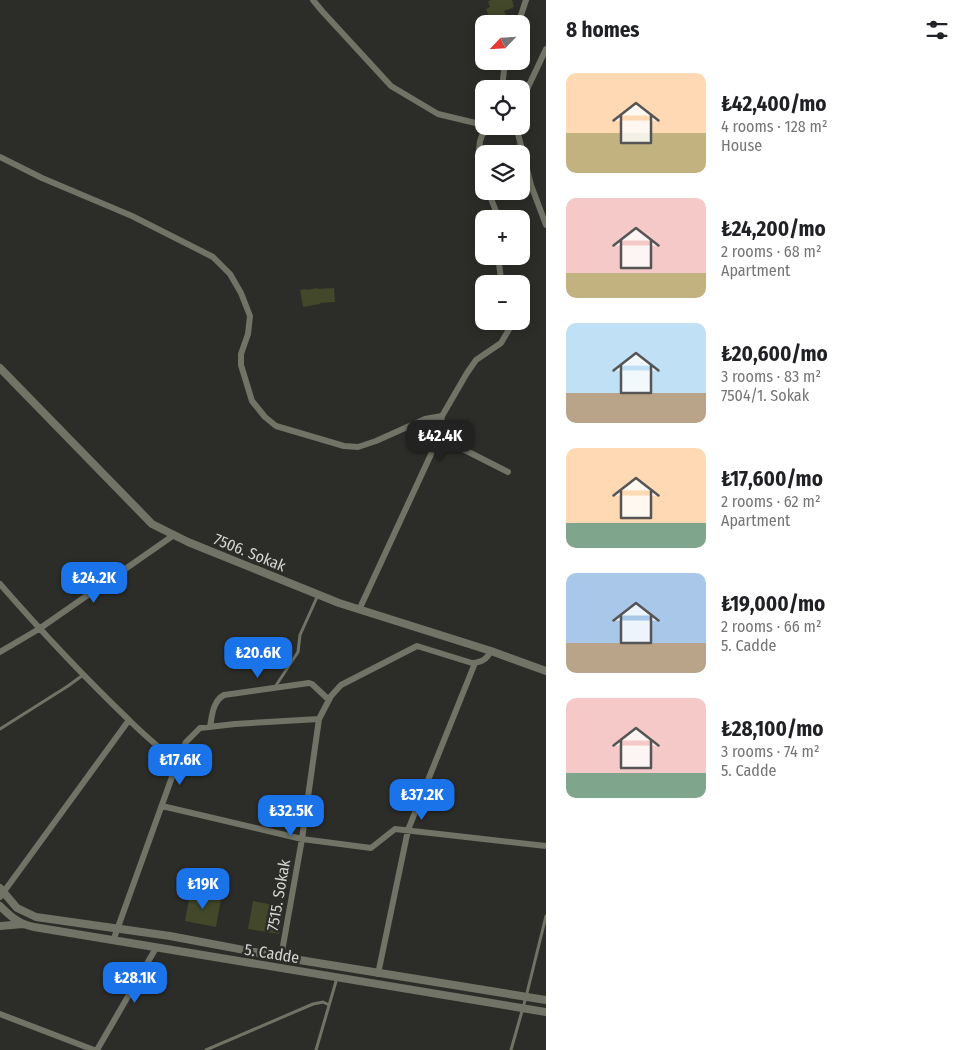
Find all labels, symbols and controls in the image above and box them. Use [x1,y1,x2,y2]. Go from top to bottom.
north arrow [475,15,530,70]
map controls [475,15,530,330]
icon: filters [923,16,951,44]
text: 8 homes [566,17,640,43]
button: locate [475,80,530,135]
text: ₺42,400/mo [721,91,827,117]
icon: home [606,93,666,153]
text: 4 rooms · 128 m² [721,117,828,136]
text: House [721,136,762,155]
button: layers [475,145,530,200]
button: + [475,210,530,265]
text: ₺24,200/mo [721,216,826,242]
icon: home [606,218,666,278]
text: 2 rooms · 68 m² [721,242,822,261]
text: Apartment [721,261,790,280]
button: − [475,275,530,330]
text: ₺20,600/mo [721,341,828,367]
icon: home [606,343,666,403]
text: 3 rooms · 83 m² [721,367,821,386]
text: 7504/1. Sokak [721,386,809,405]
pin: ₺42.4K [399,420,481,462]
text: ₺42.4K [418,426,462,445]
text: ₺17,600/mo [721,466,823,492]
icon: home [606,468,666,528]
text: 2 rooms · 62 m² [721,492,820,511]
text: Apartment [721,511,790,530]
street label: 7506. Sokak [211,529,289,576]
pin: ₺24.2K [53,562,135,604]
text: ₺24.2K [72,568,116,587]
text: ₺19,000/mo [721,591,825,617]
icon: home [606,593,666,653]
text: 2 rooms · 66 m² [721,617,821,636]
pin: ₺20.6K [217,636,299,679]
text: 5. Cadde [721,636,776,655]
text: ₺20.6K [235,643,281,662]
text: ₺28,100/mo [721,716,823,742]
icon: home [606,718,666,778]
text: 3 rooms · 74 m² [721,742,819,761]
pin: ₺17.6K [139,744,221,786]
text: ₺17.6K [159,750,201,769]
text: 5. Cadde [721,761,776,780]
pin: ₺37.2K [381,778,463,821]
text: ₺37.2K [400,785,444,804]
pin: ₺32.5K [250,794,332,837]
text: ₺32.5K [269,801,313,820]
street label: 7515. Sokak [263,857,294,932]
pin: ₺19K [173,868,233,910]
text: ₺19K [187,874,219,893]
street label: 5. Cadde [243,940,301,967]
pin: ₺28.1K [94,962,176,1004]
text: ₺28.1K [114,968,156,987]

